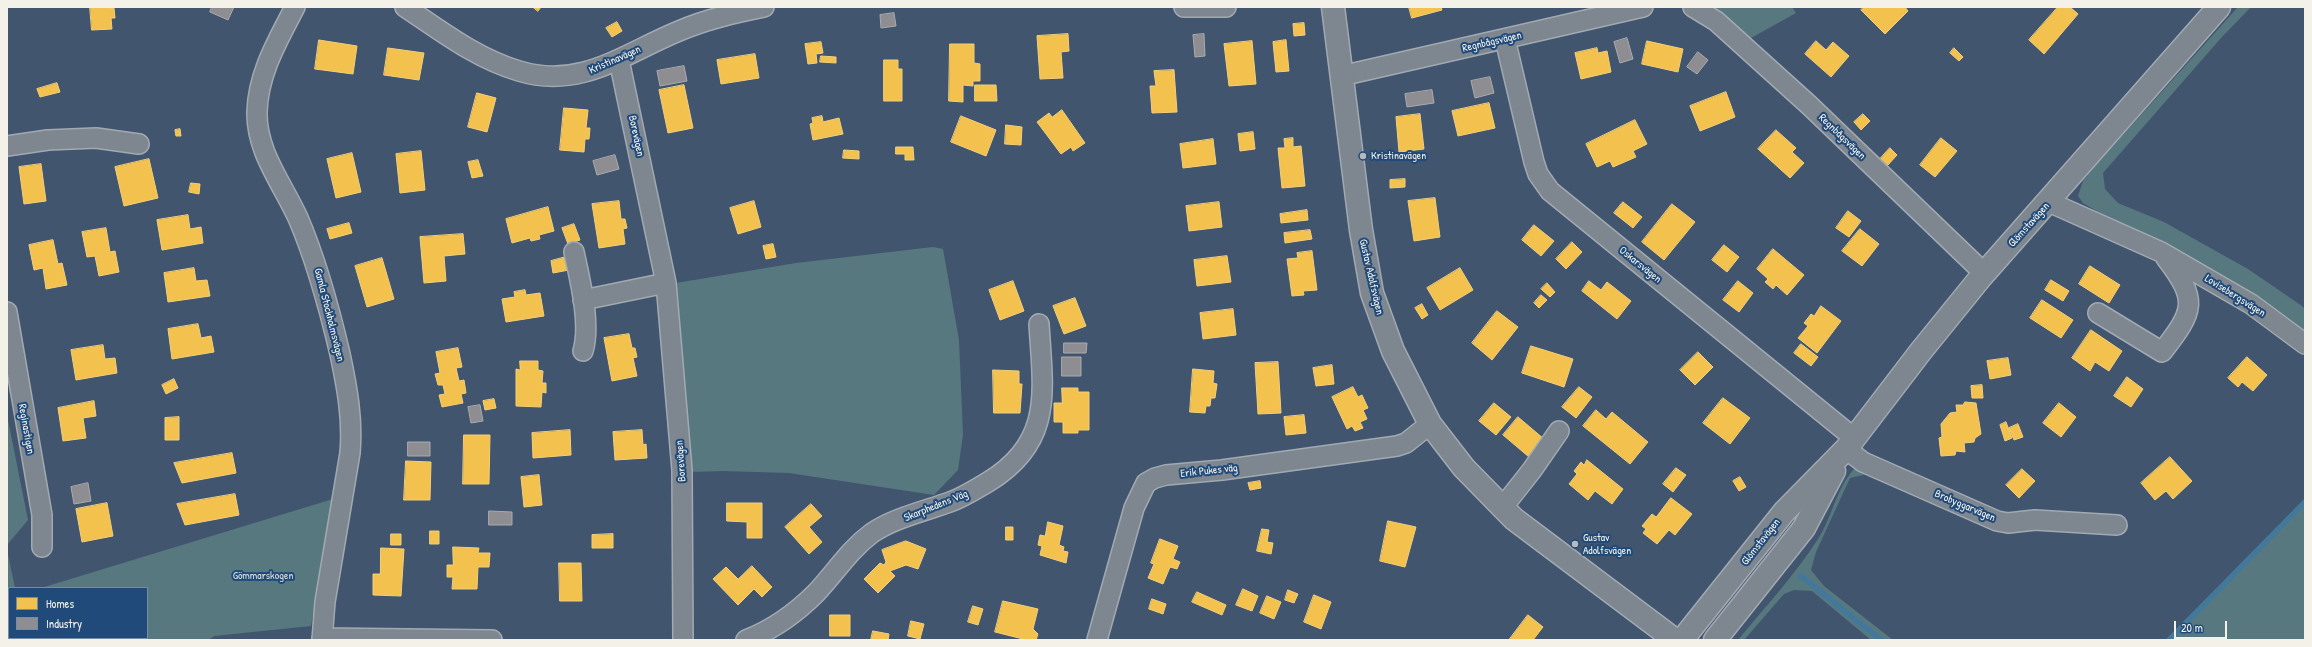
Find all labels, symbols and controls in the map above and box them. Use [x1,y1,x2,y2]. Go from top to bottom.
street label: Regnbågsvägen [1461,29,1523,55]
street label: Kristinavägen [587,43,643,77]
street label: Regnbågsvägen [1816,111,1868,163]
street label: Borevägen [625,114,647,158]
place label: Kristinavägen [1371,149,1426,163]
marker: Kristinavägen [1358,151,1368,161]
street label: Glömstavägen [2006,200,2052,250]
street label: Gustav Adolfsvägen [1356,238,1386,316]
street label: Oskarsvägen [1616,244,1664,286]
street label: Gamla Stockholmsvägen [311,267,347,363]
street label: Lovisebergsvägen [2202,272,2268,320]
street label: Reginastigen [15,403,37,455]
street label: Borevägen [673,440,689,482]
street label: Erik Pukes väg [1180,461,1238,481]
street label: Skarphedens Väg [902,487,970,525]
street label: Brobyggarvägen [1933,487,1997,525]
street label: Glömstavägen [1739,516,1783,568]
place label: Gustav Adolfsvägen [1583,531,1631,557]
marker: Gustav Adolfsvägen [1570,539,1580,549]
park label: Gömmarskogen [233,569,293,583]
legend [8,587,148,639]
text: Homes [46,595,74,612]
scale bar [2176,613,2229,639]
text: Industry [46,615,82,632]
text: 20 m [2181,619,2203,636]

